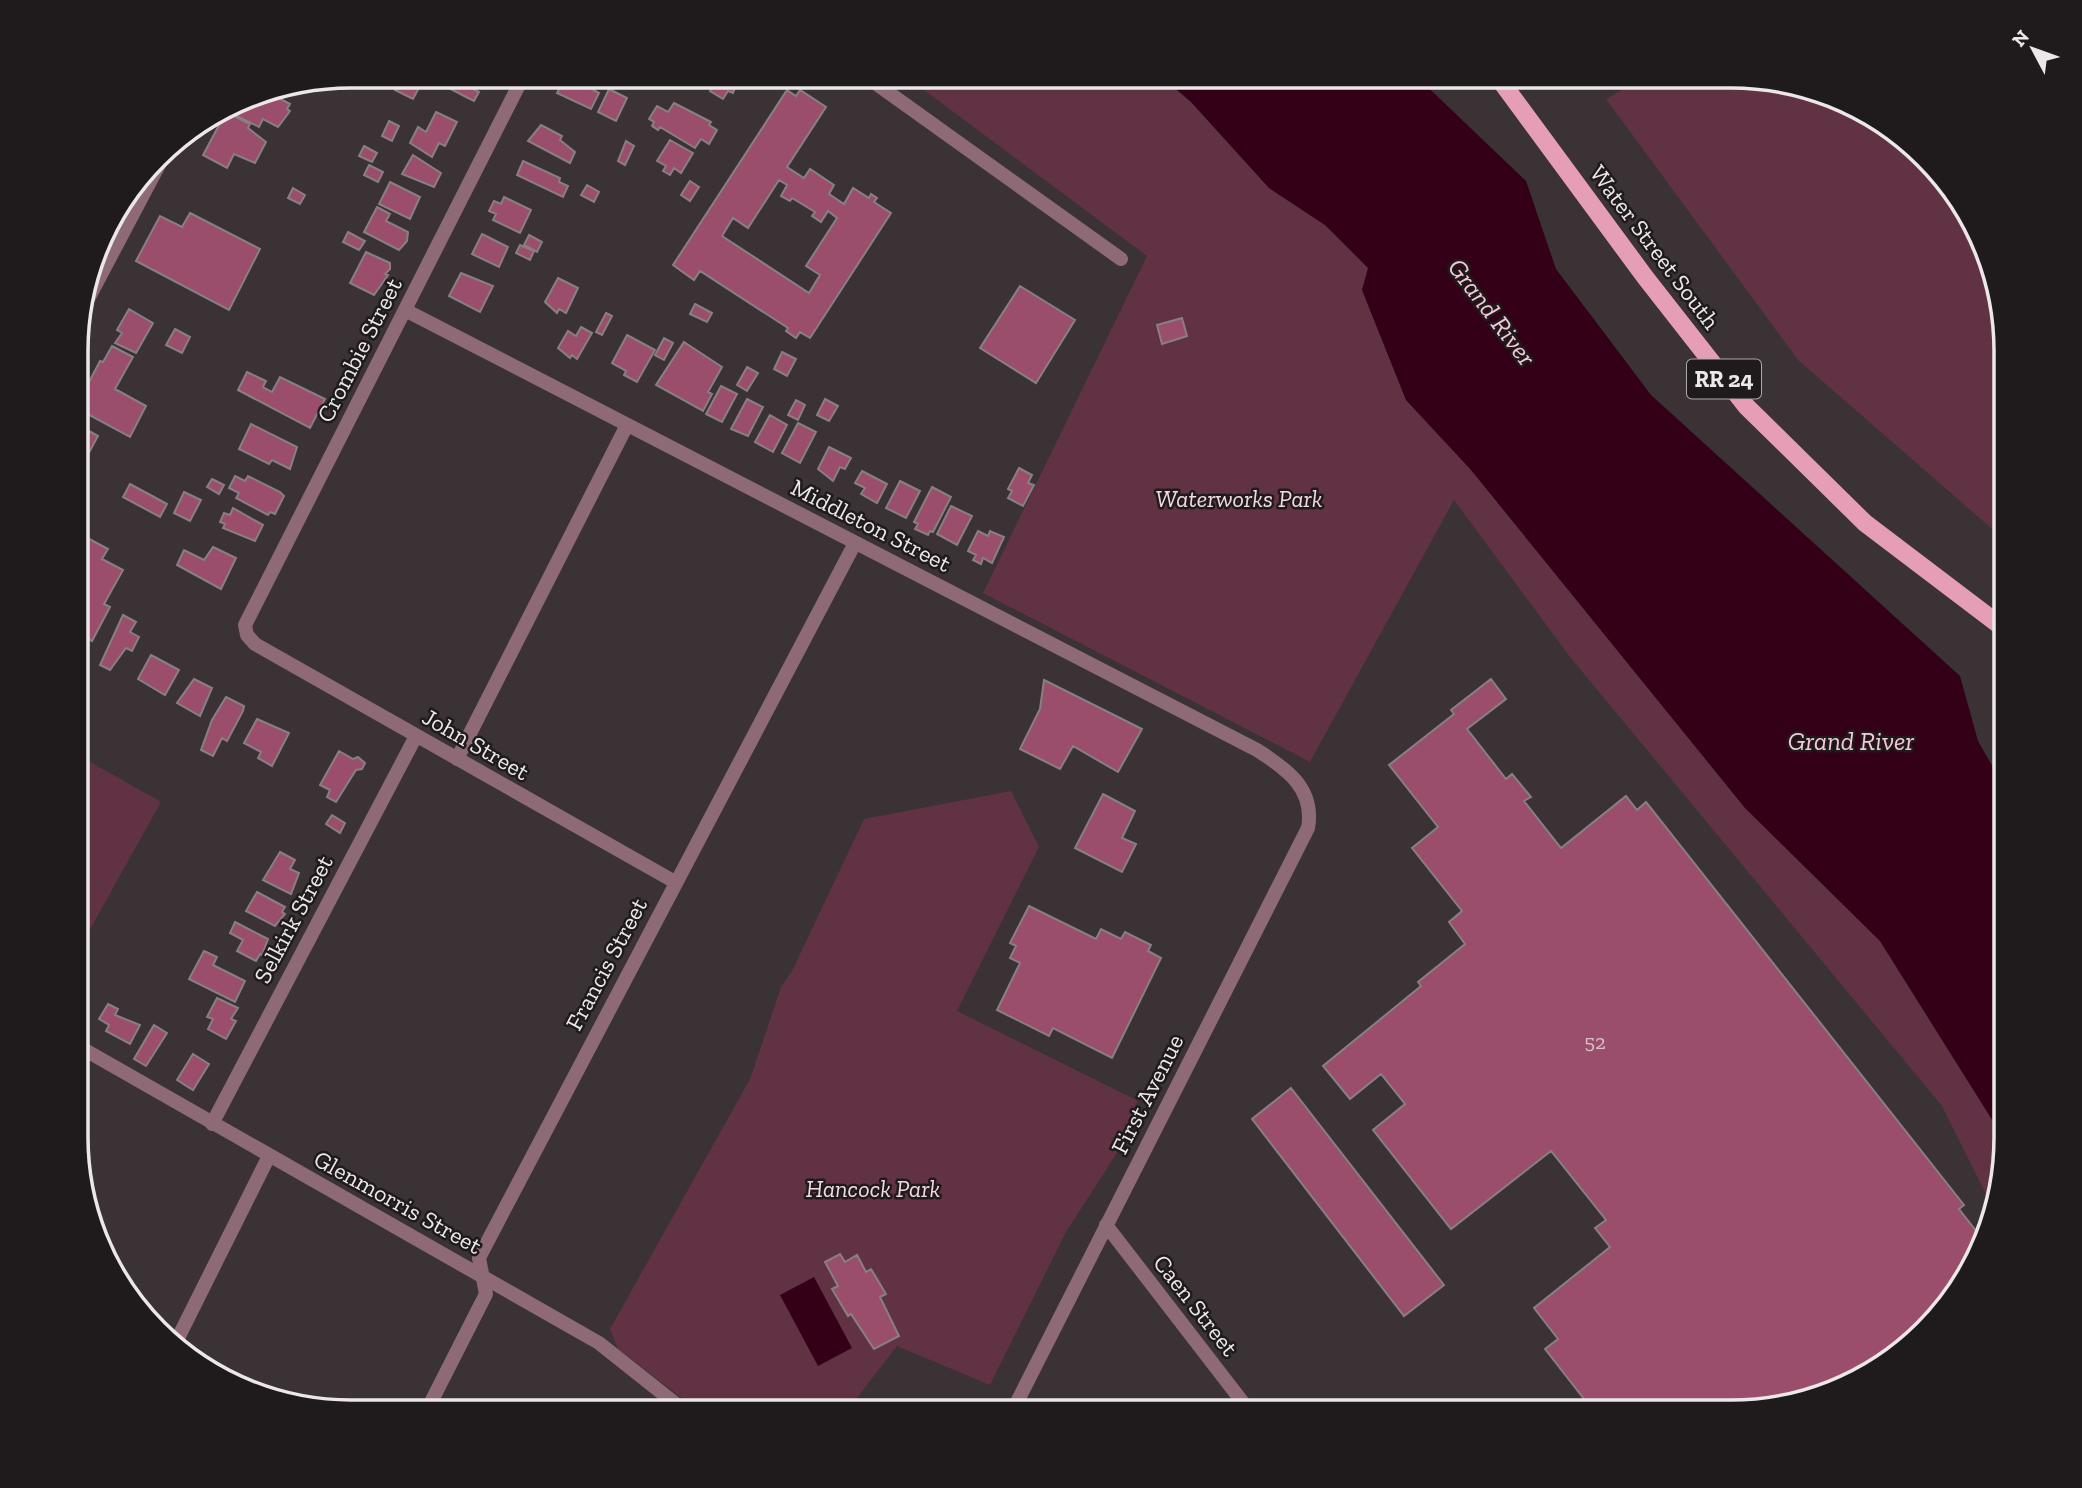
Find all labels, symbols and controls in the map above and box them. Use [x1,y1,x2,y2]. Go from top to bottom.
north arrow [1998,14,2068,84]
text: N [2007,25,2034,51]
street label: Water Street South [1584,159,1726,335]
water label: Grand River [1441,252,1543,372]
street label: Crombie Street [310,273,408,427]
road number: RR 24 [1687,360,1761,398]
street label: Middleton Street [786,472,956,578]
park label: Waterworks Park [1156,484,1323,513]
street label: John Street [417,702,535,786]
water label: Grand River [1788,725,1914,757]
street label: Selkirk Street [247,850,339,988]
street label: Francis Street [559,893,653,1035]
street label: First Avenue [1104,1029,1190,1159]
house number: 52 [1584,1029,1606,1054]
street label: Glenmorris Street [309,1144,487,1260]
park label: Hancock Park [806,1174,940,1203]
street label: Caen Street [1147,1248,1245,1362]

